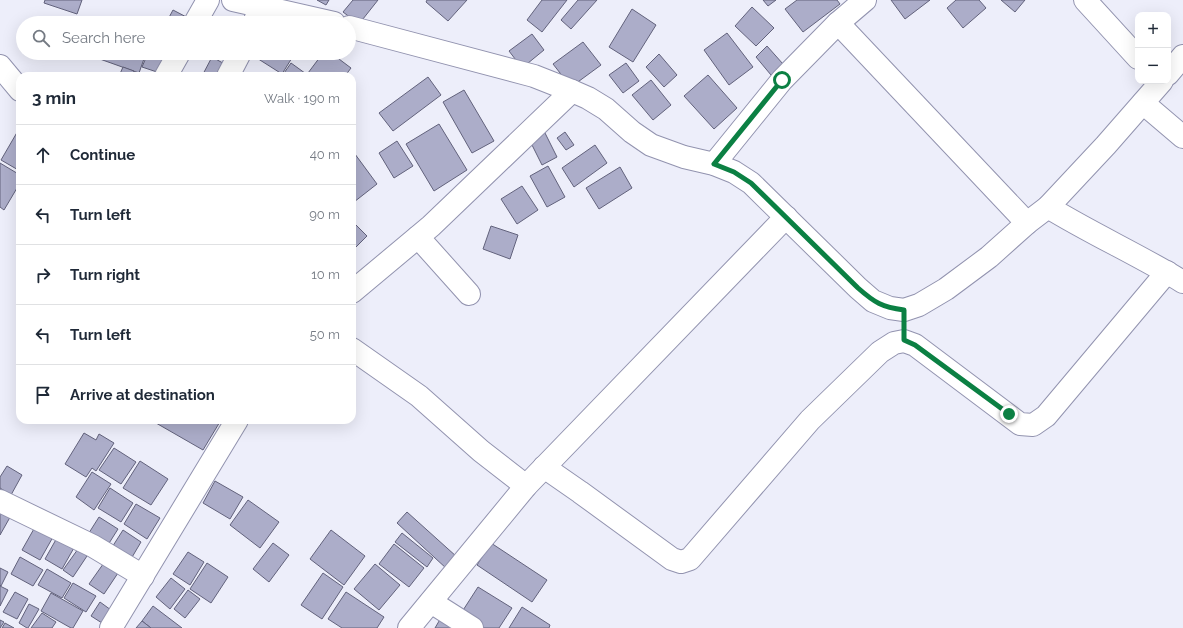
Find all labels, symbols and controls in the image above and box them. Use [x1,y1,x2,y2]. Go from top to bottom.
map controls [1135,12,1171,84]
button: + [1135,12,1171,48]
search box [16,16,356,60]
icon: search [30,27,52,49]
text: Search here [62,29,145,47]
button: − [1135,48,1171,84]
route start [773,71,791,89]
text: 3 min [32,88,76,108]
text: Walk · 190 m [264,91,340,106]
icon: ahead [32,144,54,166]
text: Continue [70,146,135,164]
text: 40 m [310,147,340,162]
icon: left [32,204,54,226]
text: Turn left [70,206,131,224]
text: 90 m [309,207,340,222]
icon: right [32,264,54,286]
text: Turn right [70,266,140,284]
text: 10 m [311,267,340,282]
icon: left [32,324,54,346]
text: Turn left [70,326,131,344]
text: 50 m [310,327,340,342]
icon: arrive [32,384,54,406]
text: Arrive at destination [70,386,215,404]
route end [1000,405,1018,423]

